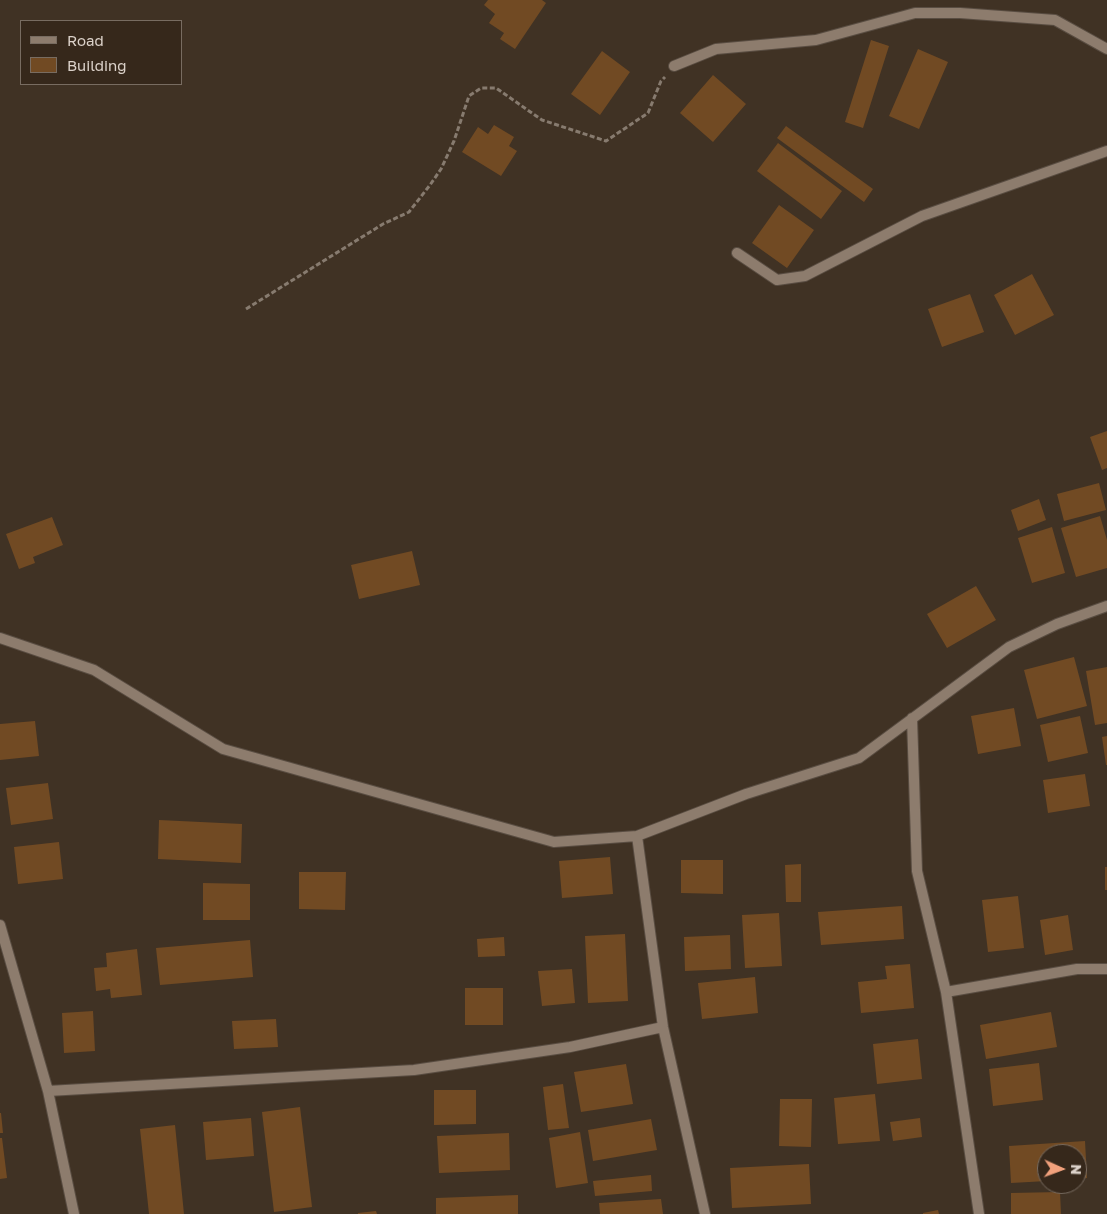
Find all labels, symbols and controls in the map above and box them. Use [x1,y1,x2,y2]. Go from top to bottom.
legend [20,20,182,85]
text: Road [67,31,104,49]
text: Building [67,56,127,74]
north arrow [1037,1144,1087,1194]
text: N [1068,1164,1085,1175]

